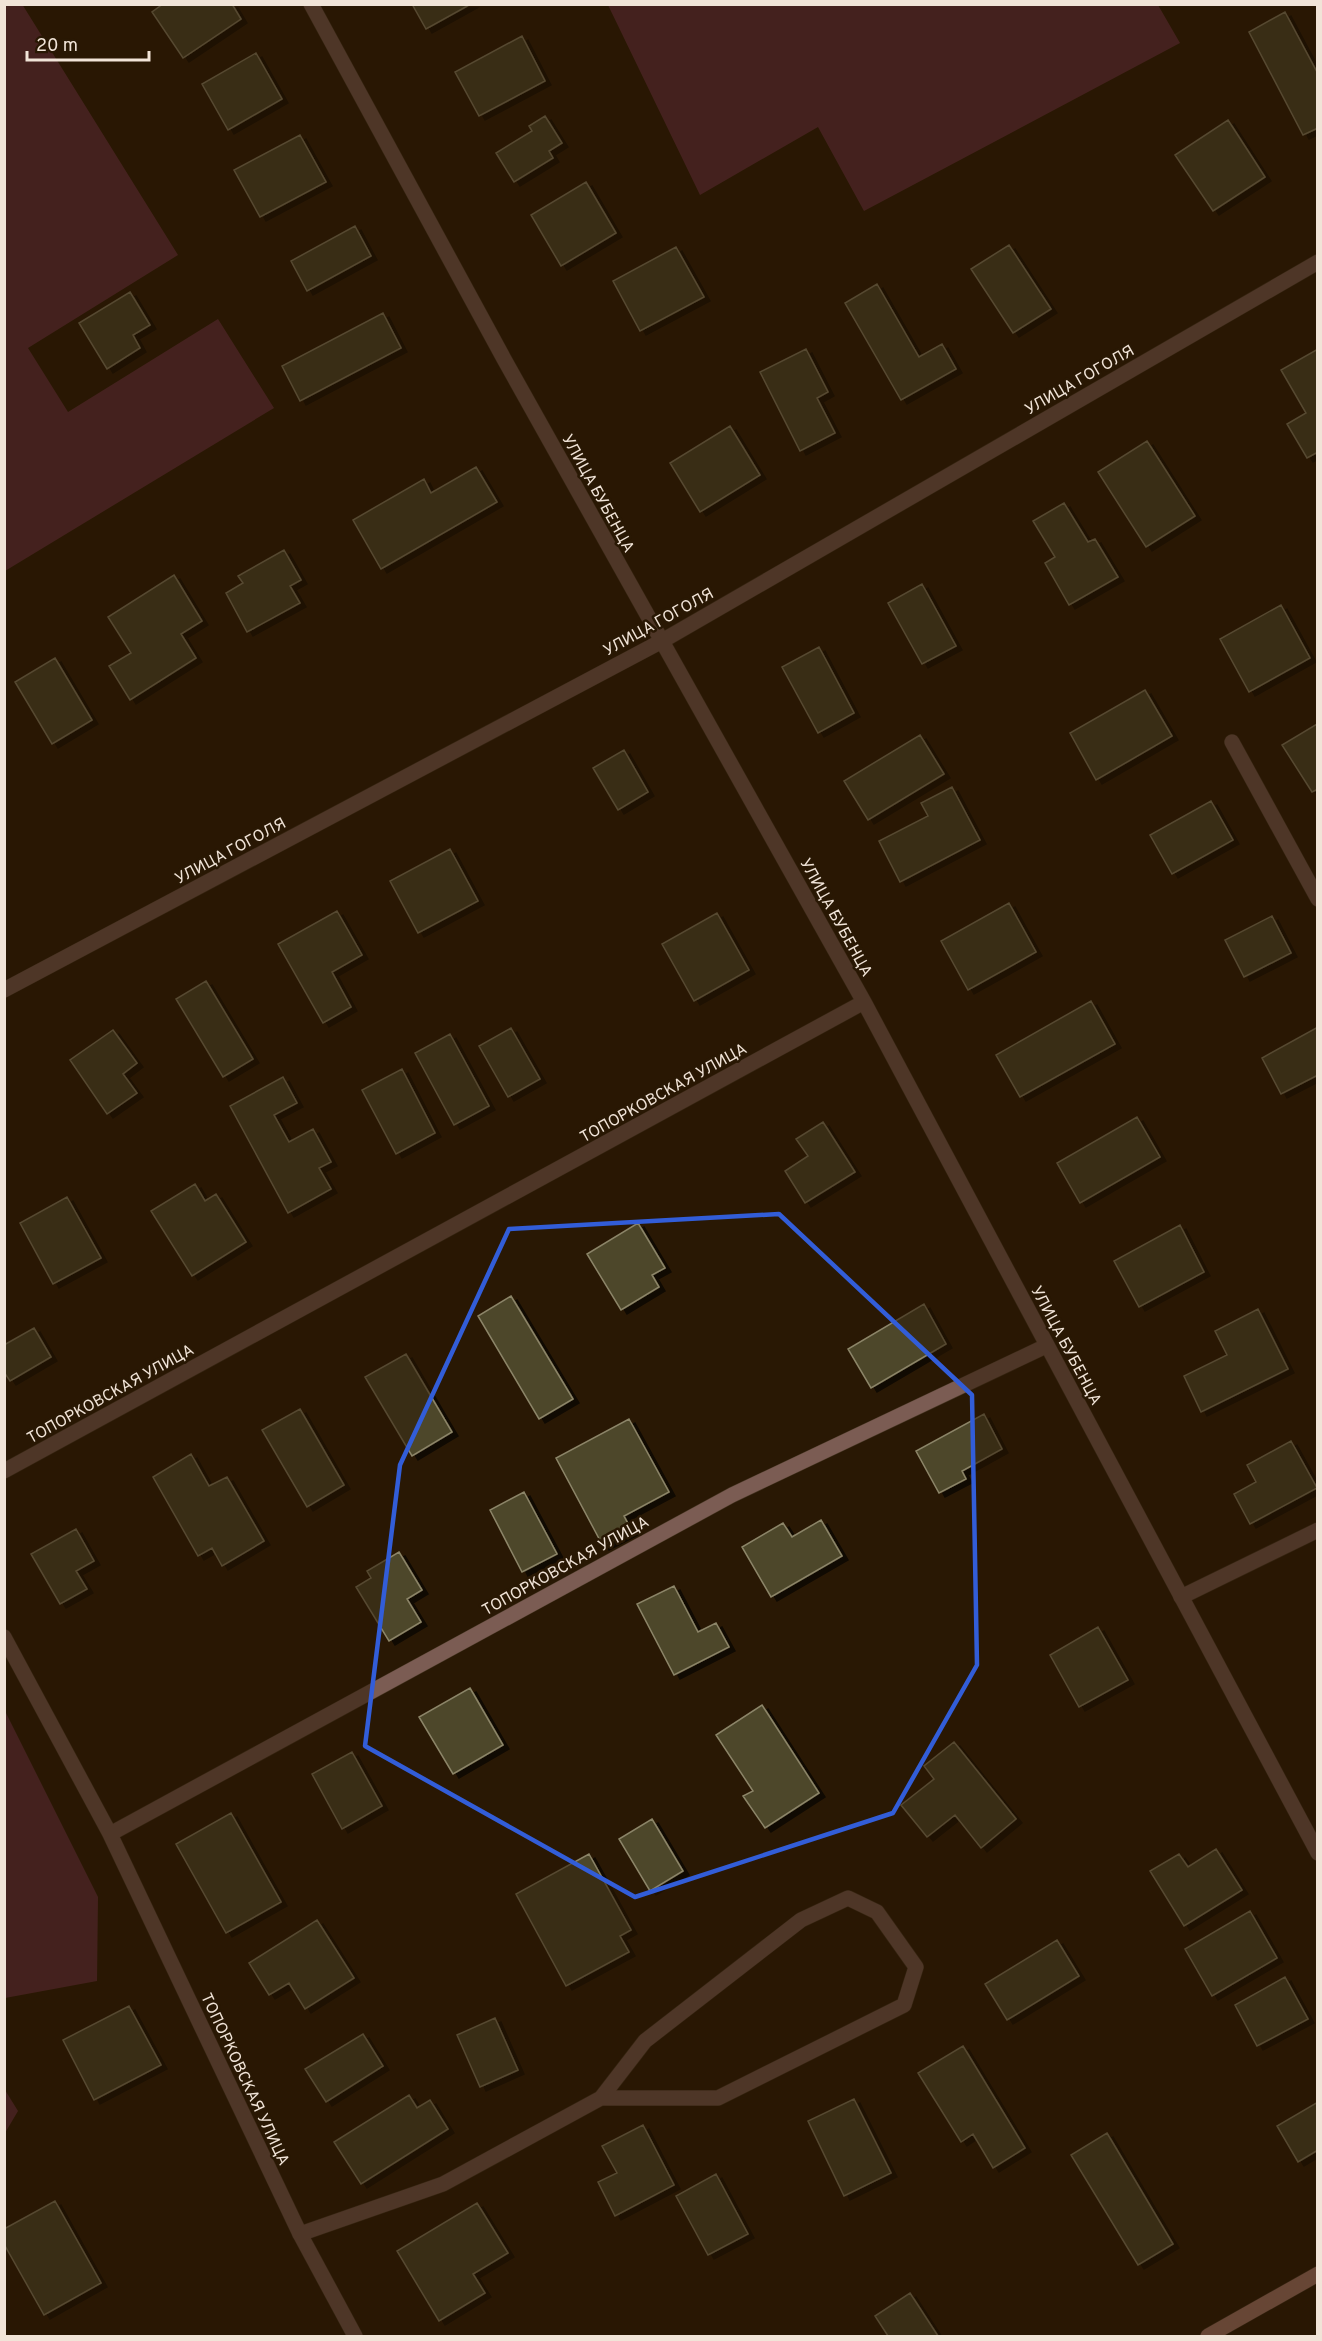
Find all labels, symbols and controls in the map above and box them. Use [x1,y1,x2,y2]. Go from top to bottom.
scale bar [27,24,148,62]
text: 20 m [36,35,78,58]
street label: УЛИЦА ГОГОЛЯ [1022,341,1138,420]
street label: УЛИЦА БУБЕНЦА [556,431,638,557]
street label: УЛИЦА ГОГОЛЯ [600,584,718,661]
street label: УЛИЦА ГОГОЛЯ [172,814,290,889]
street label: УЛИЦА БУБЕНЦА [794,855,876,981]
street label: ТОПОРКОВСКАЯ УЛИЦА [577,1039,751,1148]
street label: УЛИЦА БУБЕНЦА [1025,1283,1105,1409]
street label: ТОПОРКОВСКАЯ УЛИЦА [24,1340,198,1449]
street label: ТОПОРКОВСКАЯ УЛИЦА [479,1512,653,1621]
street label: ТОПОРКОВСКАЯ УЛИЦА [195,1990,293,2169]

